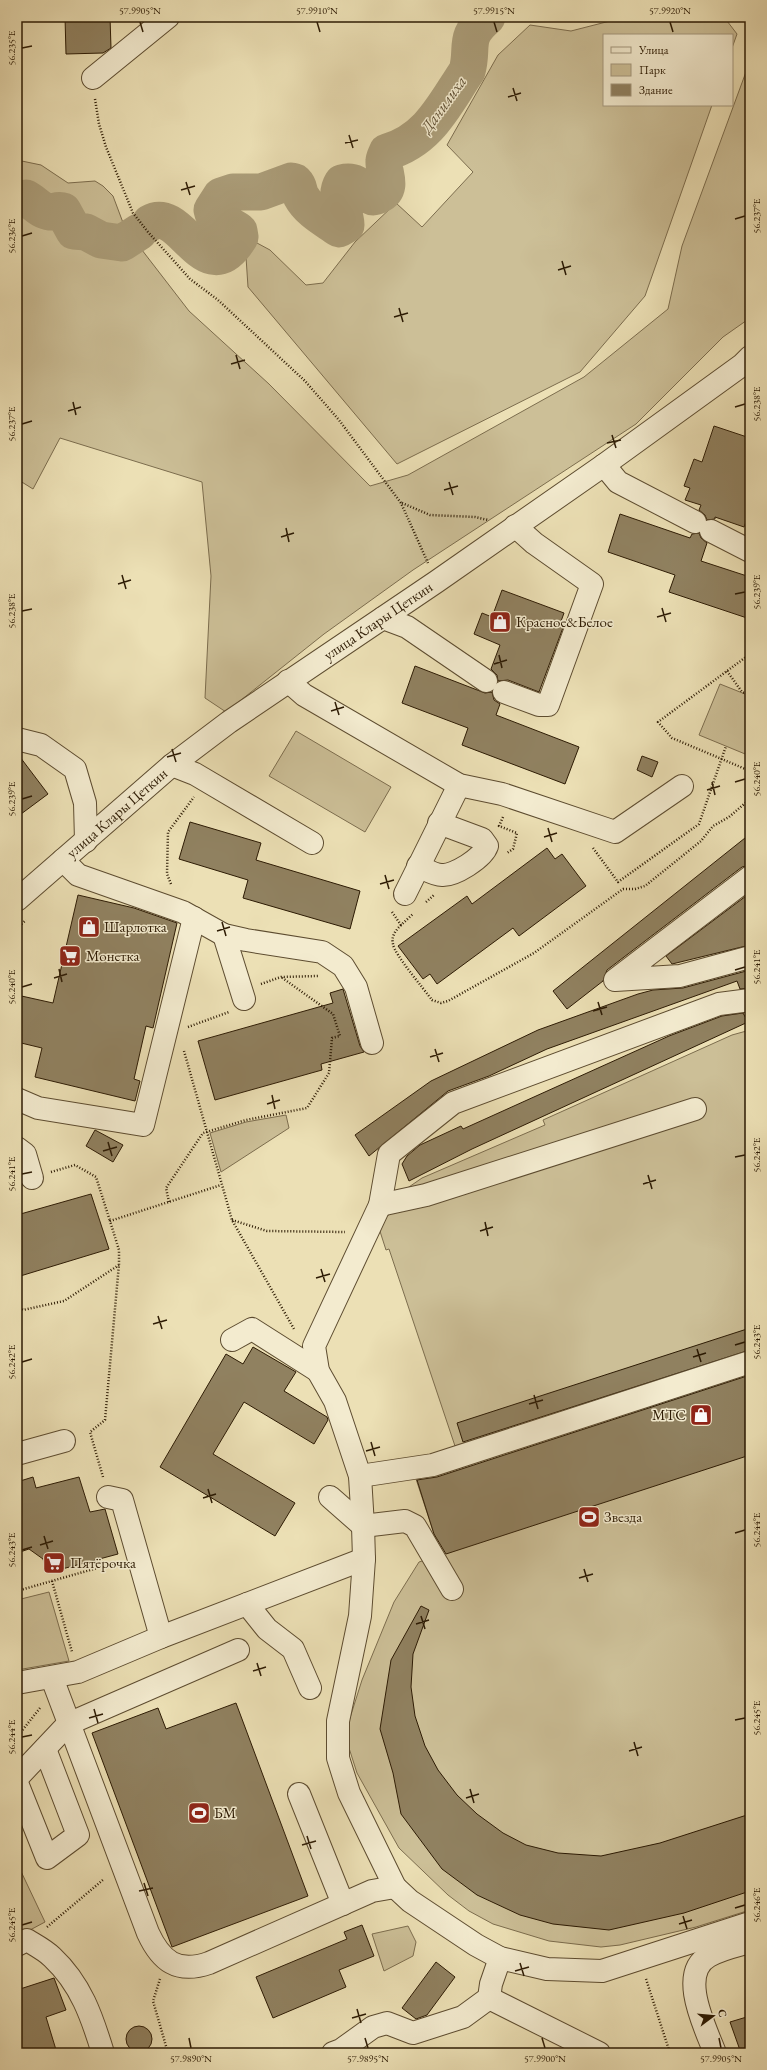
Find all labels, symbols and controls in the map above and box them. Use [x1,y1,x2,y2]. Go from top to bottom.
text: 57.9905°N [119,4,161,17]
text: 57.9910°N [296,4,338,17]
text: 57.9915°N [473,4,515,17]
text: 57.9920°N [649,4,691,17]
text: 56.235°E [5,30,18,65]
legend [603,34,733,106]
text: Улица [638,42,669,58]
text: Парк [639,62,666,78]
water label: Данилиха [415,72,471,139]
text: Здание [639,82,673,98]
text: 56.237°E [750,198,763,233]
text: 56.236°E [5,218,18,253]
text: 56.238°E [750,386,763,421]
text: 56.237°E [5,406,18,441]
text: 56.239°E [750,574,763,609]
street label: улица Клары Цеткин [319,577,436,664]
text: 56.238°E [5,593,18,628]
shop icon: Красное&Белое [487,609,513,635]
place label: Красное&Белое [516,612,613,631]
text: 56.240°E [750,761,763,796]
street label: улица Клары Цеткин [62,763,171,862]
text: 56.239°E [5,781,18,816]
shop icon: Шарлотка [76,914,102,940]
place label: Шарлотка [104,917,167,936]
supermarket icon: Монетка [57,943,83,969]
place label: Монетка [86,946,139,965]
text: 56.241°E [750,949,763,984]
text: 56.240°E [5,969,18,1004]
text: 56.242°E [750,1137,763,1172]
text: 56.241°E [5,1156,18,1191]
text: 56.243°E [750,1324,763,1359]
text: 56.242°E [5,1344,18,1379]
shop icon: МТС [688,1402,714,1428]
place label: МТС [652,1405,686,1424]
sports icon: Звезда [576,1504,602,1530]
place label: Звезда [604,1507,642,1526]
text: 56.244°E [750,1512,763,1547]
text: 56.243°E [5,1532,18,1567]
supermarket icon: Пятёрочка [41,1550,67,1576]
place label: Пятёрочка [70,1553,136,1572]
text: 56.245°E [750,1700,763,1735]
text: 56.244°E [5,1719,18,1754]
sports icon: БМ [186,1800,212,1826]
place label: БМ [214,1803,236,1822]
text: 56.246°E [750,1887,763,1922]
text: 56.245°E [5,1907,18,1942]
north arrow [693,1996,733,2036]
text: С [715,2008,730,2019]
text: 57.9890°N [170,2052,212,2065]
text: 57.9895°N [347,2052,389,2065]
text: 57.9900°N [524,2052,566,2065]
text: 57.9905°N [700,2052,742,2065]

